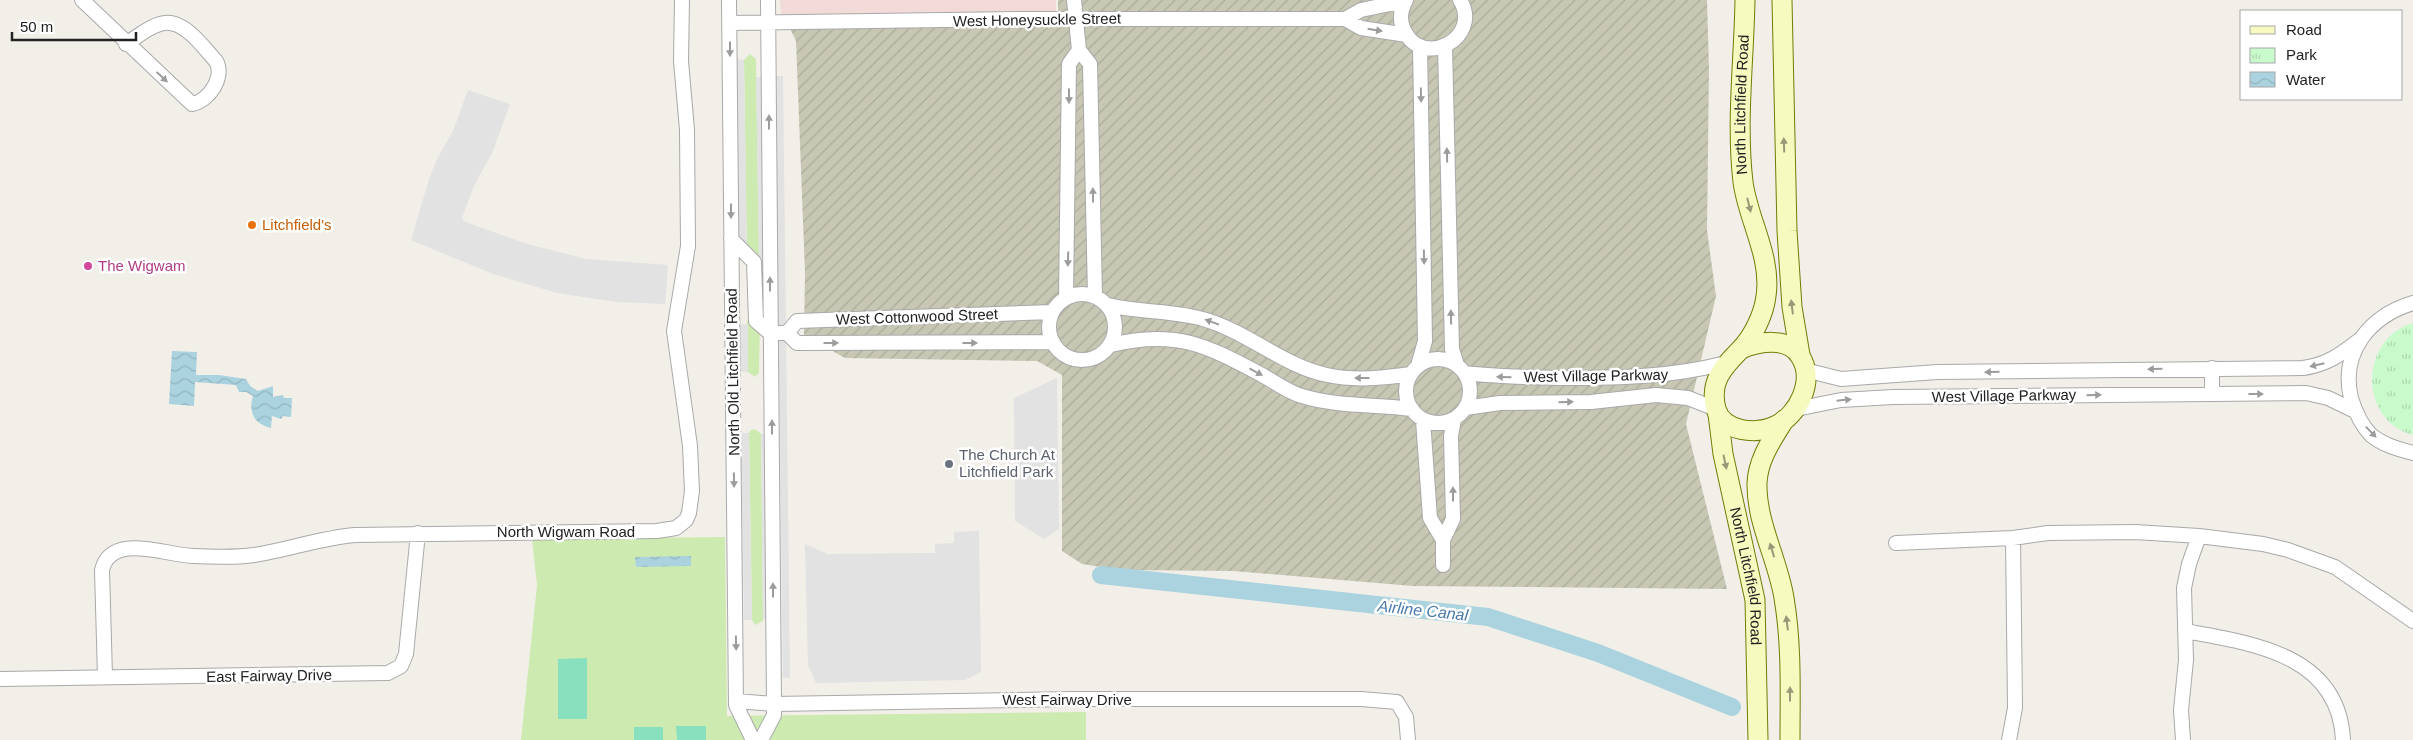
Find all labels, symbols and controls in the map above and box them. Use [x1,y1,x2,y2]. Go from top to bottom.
scale bar [12,10,136,42]
street label: West Honeysuckle Street [953,10,1122,29]
legend [2240,10,2403,100]
text: 50 m [20,18,53,35]
text: Road [2286,21,2322,38]
one-way arrow [1367,26,1383,34]
street label: North Litchfield Road [1731,34,1752,175]
one-way arrow [726,41,734,57]
text: Park [2286,46,2317,63]
one-way arrow [156,71,168,83]
text: Water [2286,71,2325,88]
one-way arrow [1417,87,1425,103]
one-way arrow [1065,89,1073,105]
one-way arrow [765,113,773,129]
one-way arrow [1780,137,1788,153]
one-way arrow [1443,147,1451,163]
one-way arrow [1089,187,1097,203]
one-way arrow [1745,198,1753,213]
one-way arrow [727,203,735,219]
place label: Litchfield's [262,216,332,233]
marker: Litchfield's [246,219,258,231]
one-way arrow [1420,250,1428,266]
one-way arrow [1064,251,1072,267]
place label: The Wigwam [98,257,186,274]
marker: The Wigwam [82,260,94,272]
one-way arrow [766,276,774,292]
street label: North Old Litchfield Road [723,288,742,456]
one-way arrow [1788,299,1796,315]
street label: West Cottonwood Street [836,305,999,328]
one-way arrow [1447,309,1455,325]
one-way arrow [1204,318,1219,326]
one-way arrow [823,339,839,347]
one-way arrow [962,339,978,347]
one-way arrow [2309,361,2324,369]
street label: West Village Parkway [1524,366,1669,385]
one-way arrow [2146,366,2162,374]
one-way arrow [1249,368,1264,376]
one-way arrow [1984,368,2000,376]
one-way arrow [1496,373,1512,381]
one-way arrow [1354,374,1370,382]
street label: West Village Parkway [1932,386,2077,405]
one-way arrow [2249,390,2265,398]
one-way arrow [2086,391,2102,399]
one-way arrow [1836,396,1852,404]
one-way arrow [1558,398,1574,406]
one-way arrow [768,419,776,435]
one-way arrow [2365,425,2377,437]
place label: The Church At Litchfield Park [959,446,1056,480]
one-way arrow [1721,454,1729,469]
marker: The Church At Litchfield Park [943,458,955,470]
one-way arrow [730,472,738,488]
one-way arrow [1449,486,1457,502]
street label: North Litchfield Road [1727,505,1765,645]
street label: North Wigwam Road [497,523,635,540]
one-way arrow [1768,543,1775,558]
one-way arrow [769,581,777,597]
water label: Airline Canal [1376,597,1469,624]
one-way arrow [1783,614,1791,630]
one-way arrow [732,635,740,651]
street label: East Fairway Drive [206,666,332,685]
one-way arrow [1786,686,1794,702]
street label: West Fairway Drive [1002,691,1132,708]

